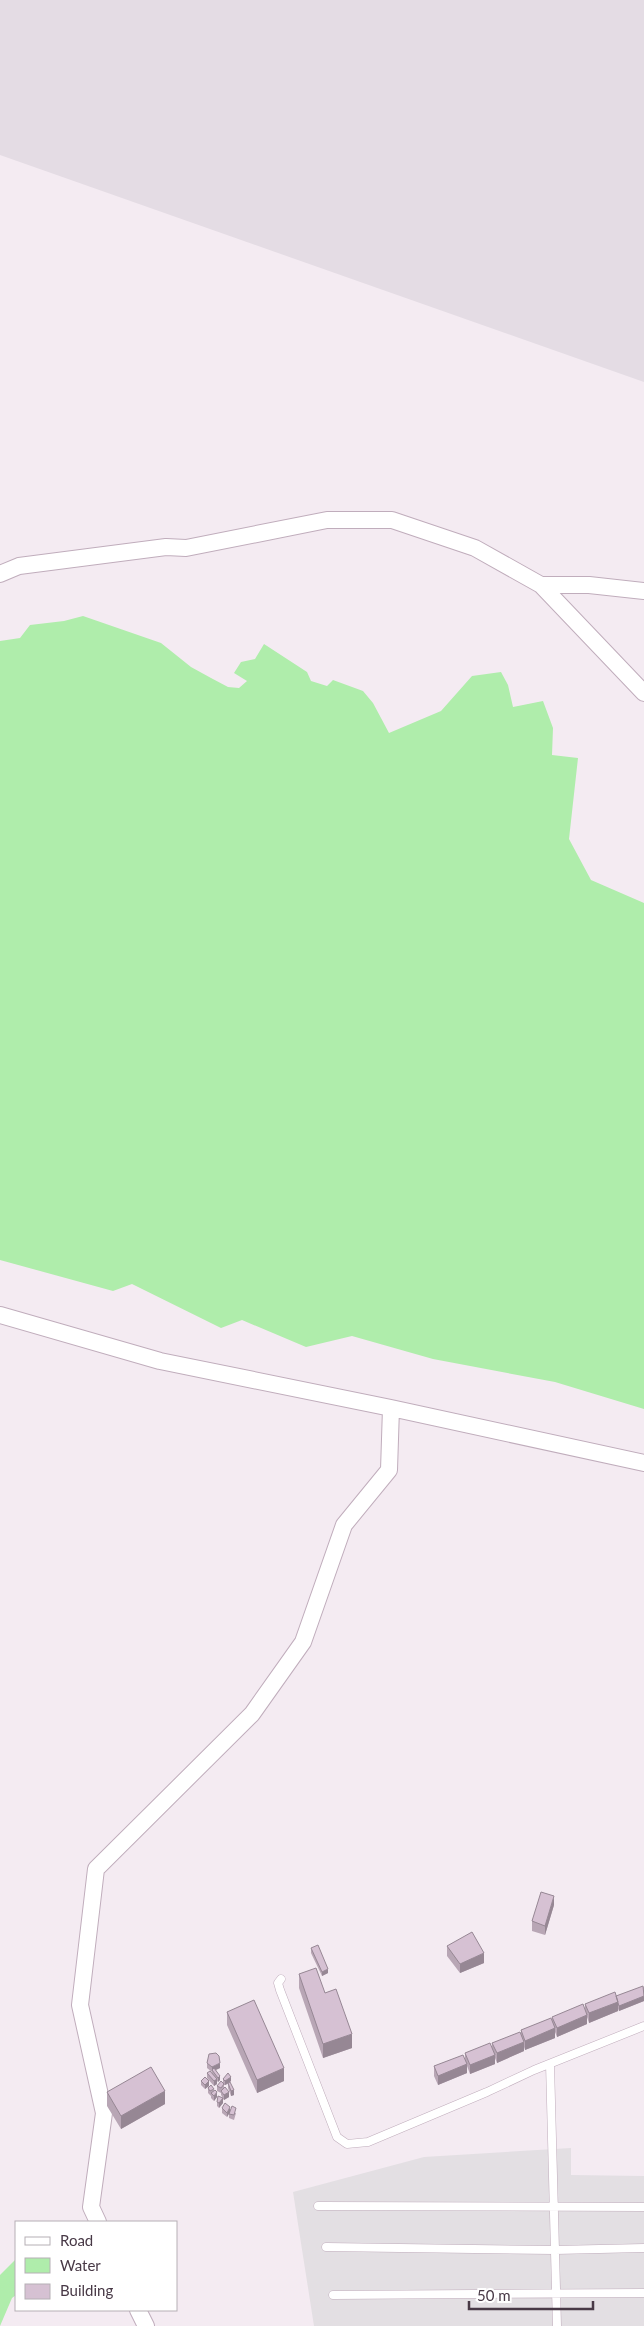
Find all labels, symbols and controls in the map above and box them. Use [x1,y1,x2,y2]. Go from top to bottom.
legend [15,2221,178,2311]
text: Road [60,2231,93,2249]
text: Water [60,2256,101,2274]
scale bar [469,2278,593,2310]
text: Building [60,2281,113,2299]
text: 50 m [477,2286,511,2304]

